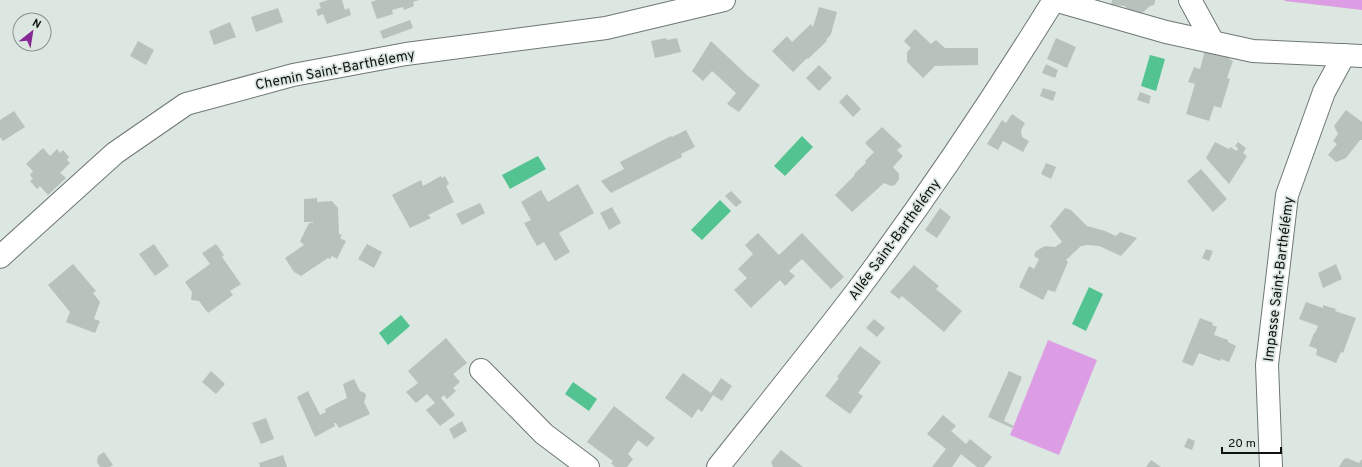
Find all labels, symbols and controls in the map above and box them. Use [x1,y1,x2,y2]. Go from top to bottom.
north arrow [12,12,52,52]
text: N [30,16,43,32]
street label: Chemin Saint-Barthélemy [254,47,417,94]
street label: Allée Saint-Barthélémy [845,176,945,304]
street label: Impasse Saint-Barthélémy [1261,196,1298,363]
scale bar [1222,429,1281,455]
text: 20 m [1228,436,1256,452]

